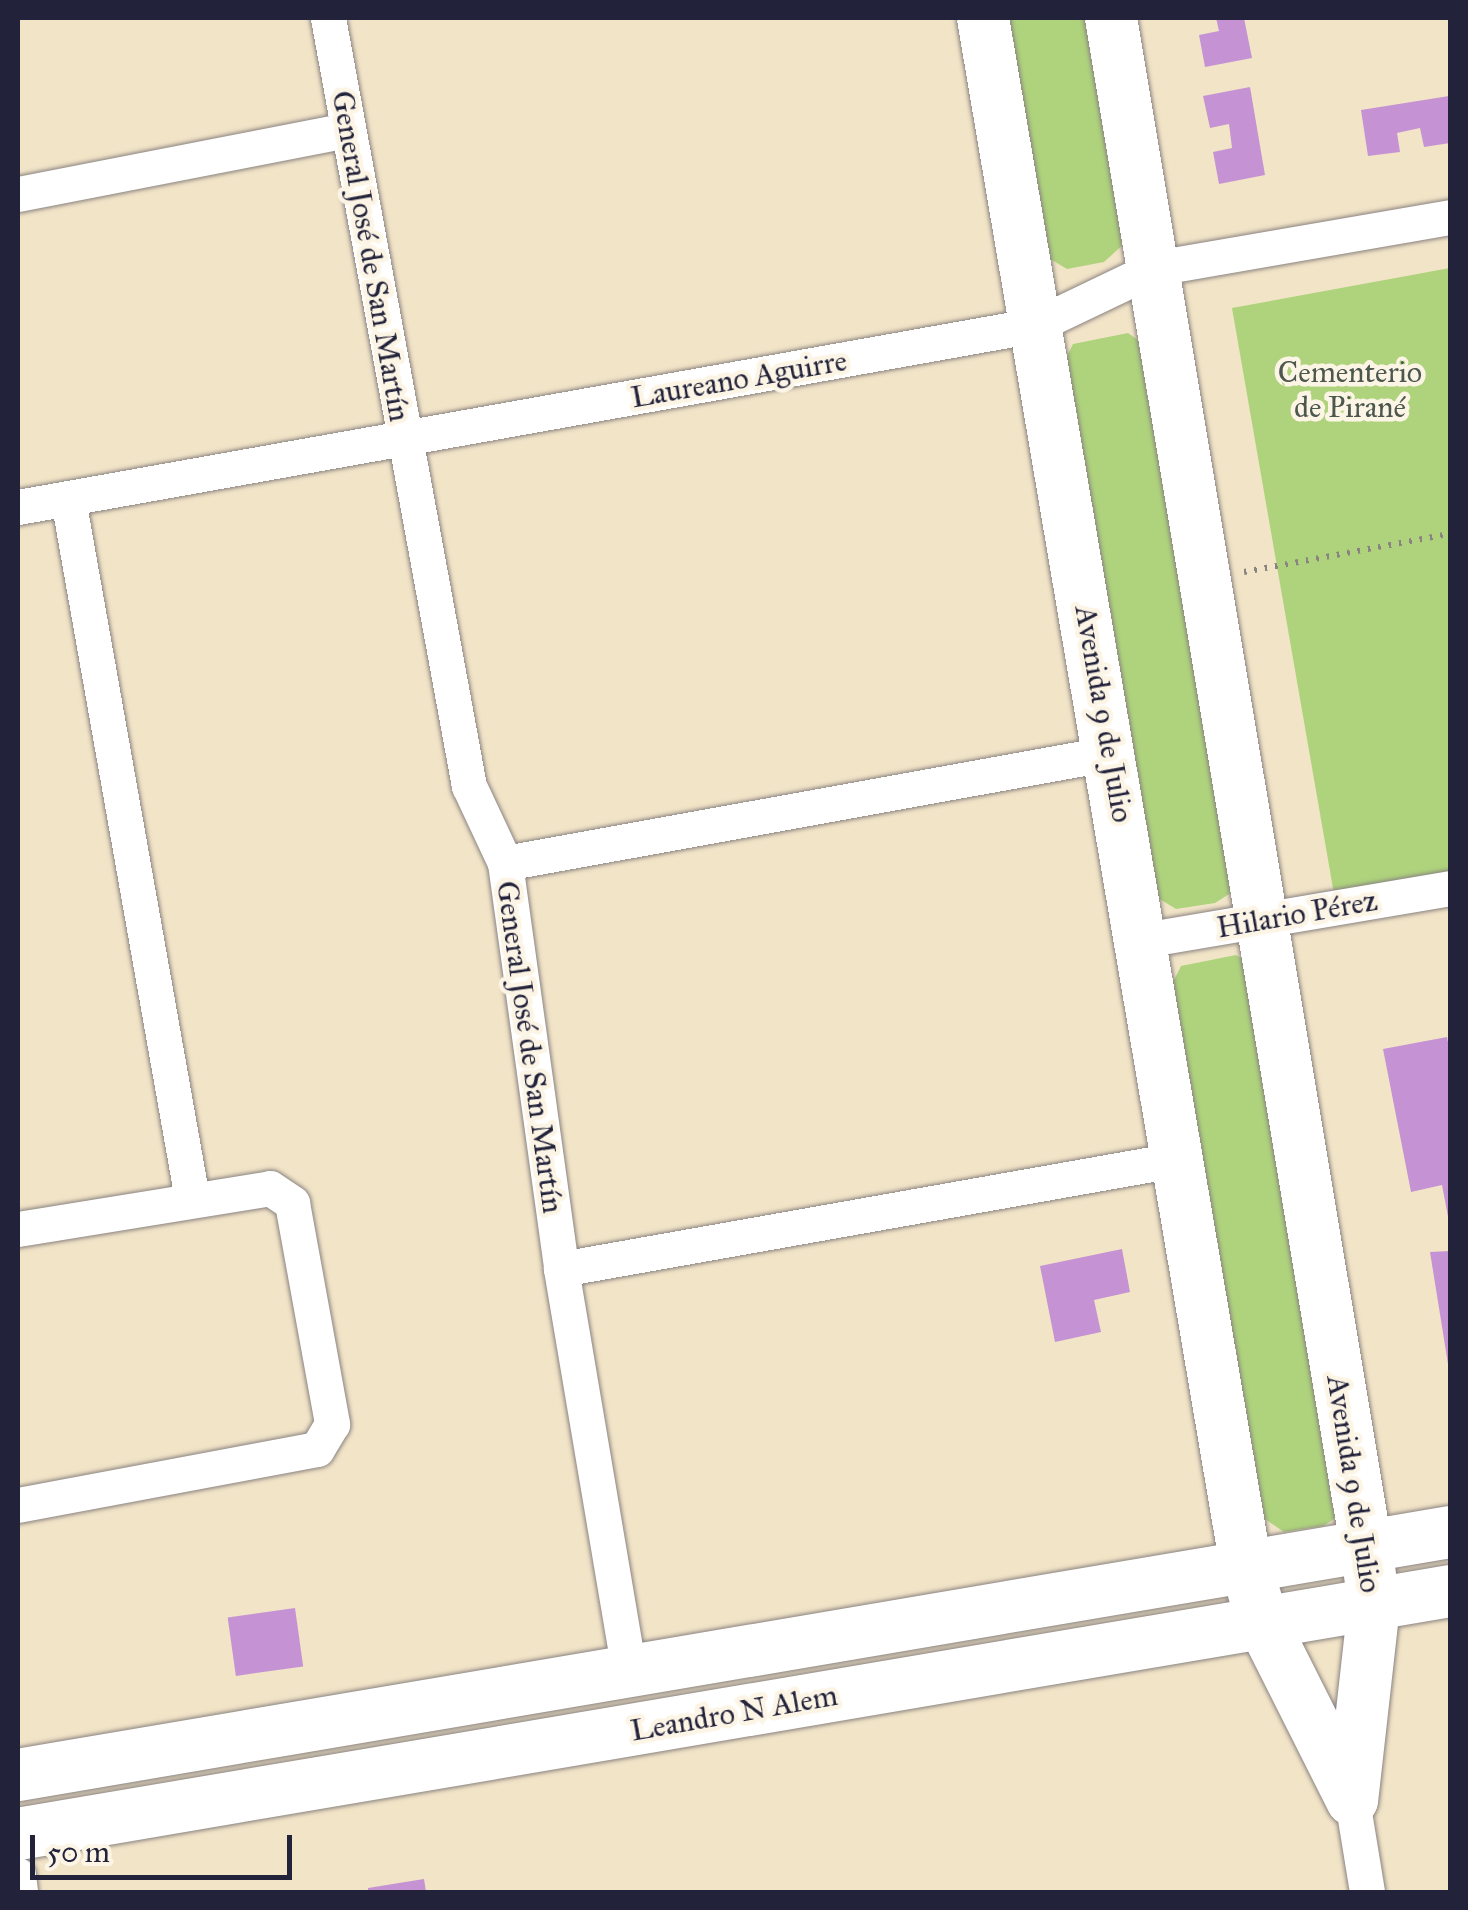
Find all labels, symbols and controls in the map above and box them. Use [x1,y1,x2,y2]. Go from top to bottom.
street label: General José de San Martín [324,88,418,424]
street label: Laureano Aguirre [628,342,850,416]
park label: Cementerio de Pirané [1278,354,1422,424]
street label: Avenida 9 de Julio [1067,603,1141,825]
street label: General José de San Martín [489,879,571,1215]
street label: Hilario Pérez [1214,882,1380,946]
street label: Avenida 9 de Julio [1319,1373,1389,1595]
street label: Leandro N Alem [628,1677,840,1749]
scale bar [35,1815,298,1877]
text: 50 m [47,1834,110,1870]

